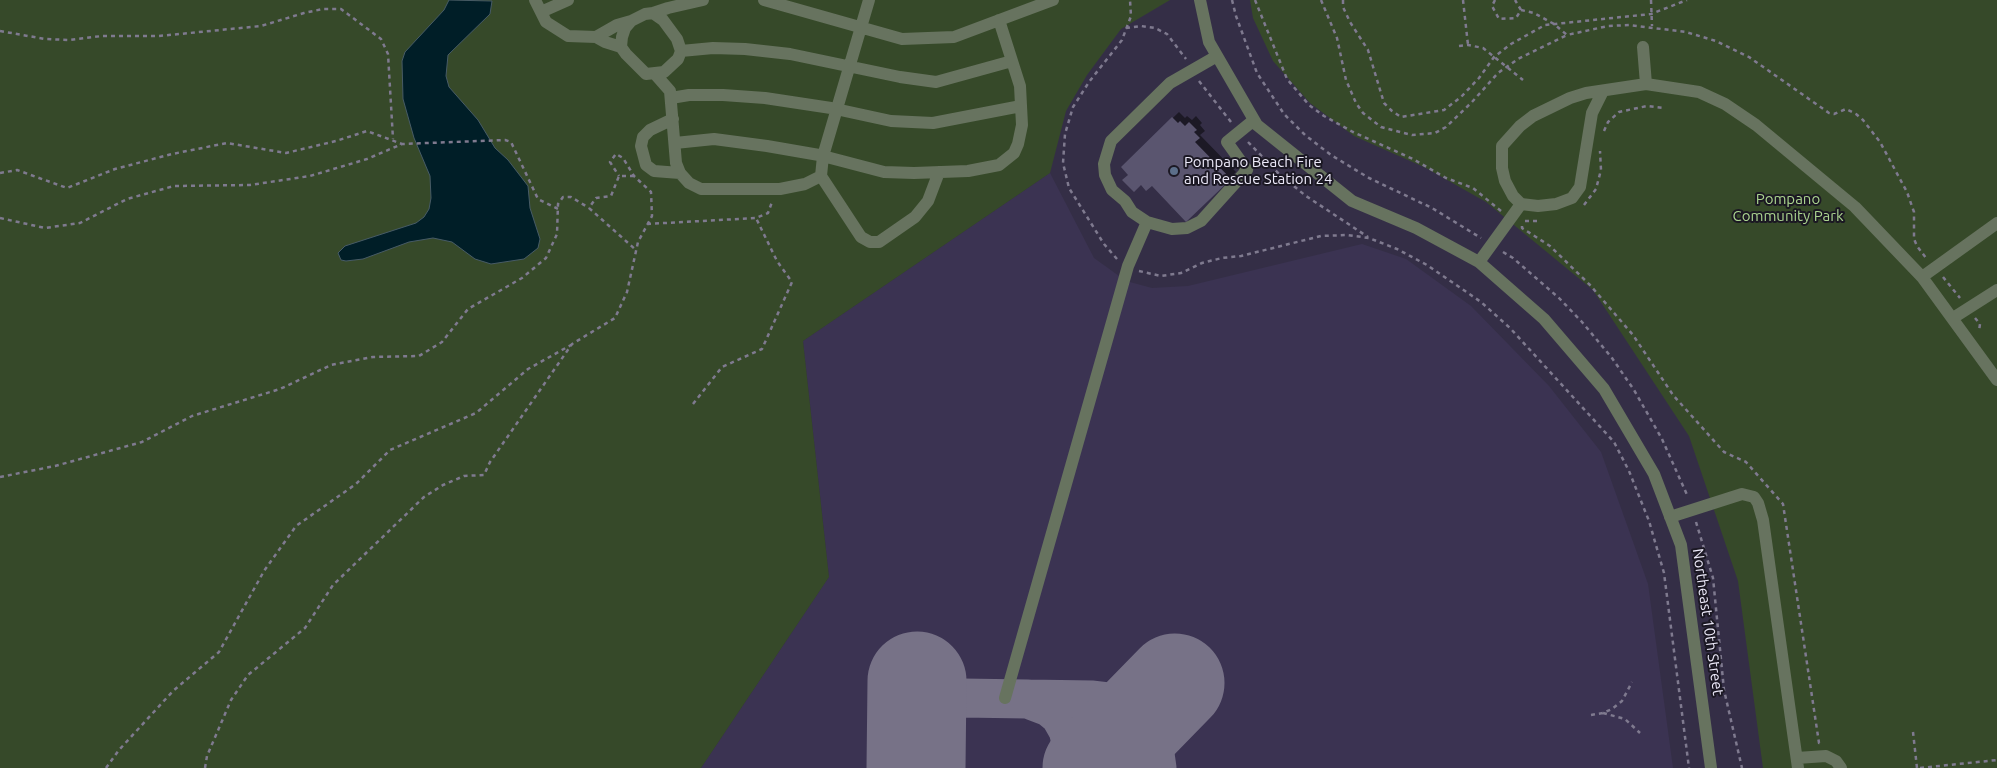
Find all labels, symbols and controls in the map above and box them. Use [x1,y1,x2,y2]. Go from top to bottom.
place label: Pompano Beach Fire and Rescue Station 24 [1184,153,1333,188]
marker: Pompano Beach Fire and Rescue Station 24 [1168,165,1180,177]
park label: Pompano Community Park [1733,190,1843,225]
street label: Northeast 10th Street [1689,547,1727,697]

